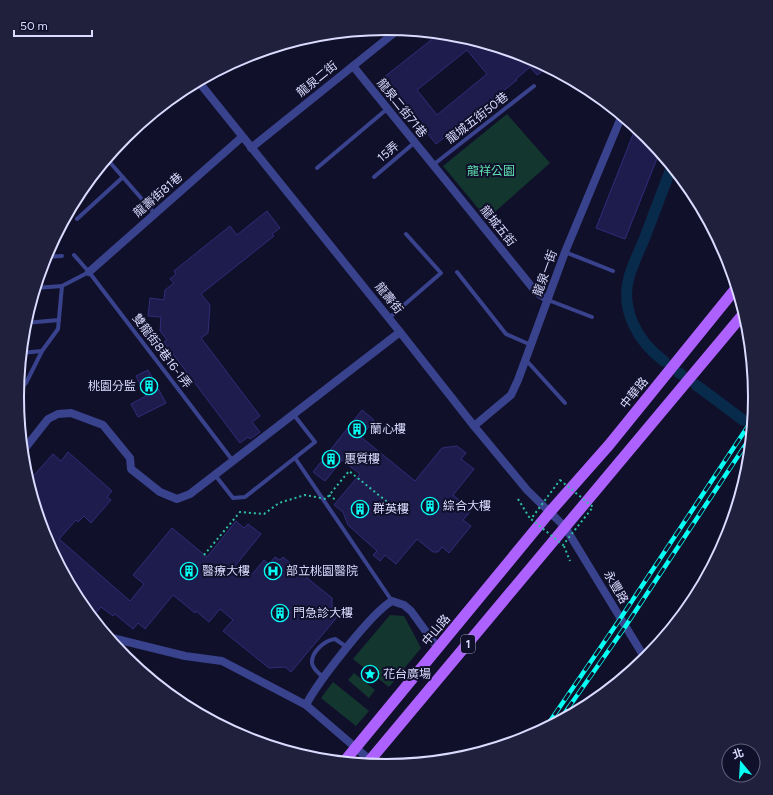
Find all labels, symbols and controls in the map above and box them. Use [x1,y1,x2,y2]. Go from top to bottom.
scale bar [14,12,92,38]
text: 50 m [20,19,48,33]
street label: 龍泉二街 [294,58,340,100]
street label: 龍泉二街71巷 [374,76,430,140]
street label: 龍城五街50巷 [443,90,511,146]
street label: 15弄 [374,139,402,165]
park label: 龍祥公園 [467,164,515,178]
street label: 龍壽街81巷 [131,170,185,220]
street label: 龍城五街 [477,203,519,249]
street label: 龍泉一街 [530,248,560,298]
street label: 龍壽街 [372,280,406,316]
street label: 雙龍街8巷16-1弄 [130,311,194,391]
street label: 中華路 [617,375,651,411]
building icon: 桃園分監 [139,376,159,396]
place label: 桃園分監 [88,379,136,393]
building icon: 蘭心樓 [347,419,367,439]
place label: 蘭心樓 [370,422,406,436]
building icon: 惠質樓 [321,449,341,469]
place label: 惠質樓 [344,452,380,466]
building icon: 綜合大樓 [420,496,440,516]
building icon: 群英樓 [350,499,370,519]
place label: 綜合大樓 [443,499,491,513]
place label: 群英樓 [373,502,409,516]
building icon: 醫療大樓 [179,561,199,581]
hospital icon: 部立桃園醫院 [263,561,283,581]
place label: 醫療大樓 [202,564,250,578]
place label: 部立桃園醫院 [286,564,358,578]
street label: 永豐路 [601,568,631,606]
building icon: 門急診大樓 [270,603,290,623]
place label: 門急診大樓 [293,606,353,620]
street label: 中山路 [419,612,453,648]
road number: 1 [461,635,475,653]
place icon: 花台廣場 [360,664,380,684]
place label: 花台廣場 [383,667,431,681]
north arrow [721,743,761,783]
text: 北 [731,746,745,762]

